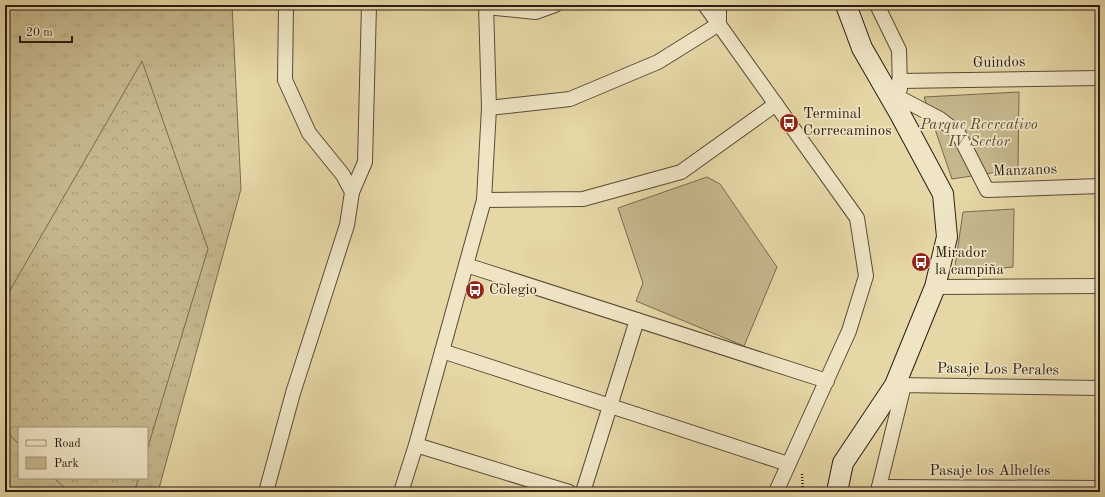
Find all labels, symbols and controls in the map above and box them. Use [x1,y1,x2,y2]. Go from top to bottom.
scale bar [20,18,72,44]
text: 20 m [26,27,53,39]
street label: Guindos [972,55,1026,71]
place label: Terminal Correcaminos [803,107,892,139]
bus stop icon: Terminal Correcaminos [778,112,800,134]
park label: Parque Recreativo IV Sector [919,118,1038,150]
street label: Manzanos [993,162,1057,180]
place label: Mirador la campiña [935,246,1004,278]
bus stop icon: Mirador la campiña [910,251,932,273]
bus stop icon: Colegio [464,279,486,301]
place label: Colegio [489,283,537,298]
street label: Pasaje Los Perales [937,361,1059,379]
legend [18,427,148,479]
text: Road [54,438,81,450]
text: Park [54,458,79,470]
street label: Pasaje los Alhelíes [929,464,1051,479]

